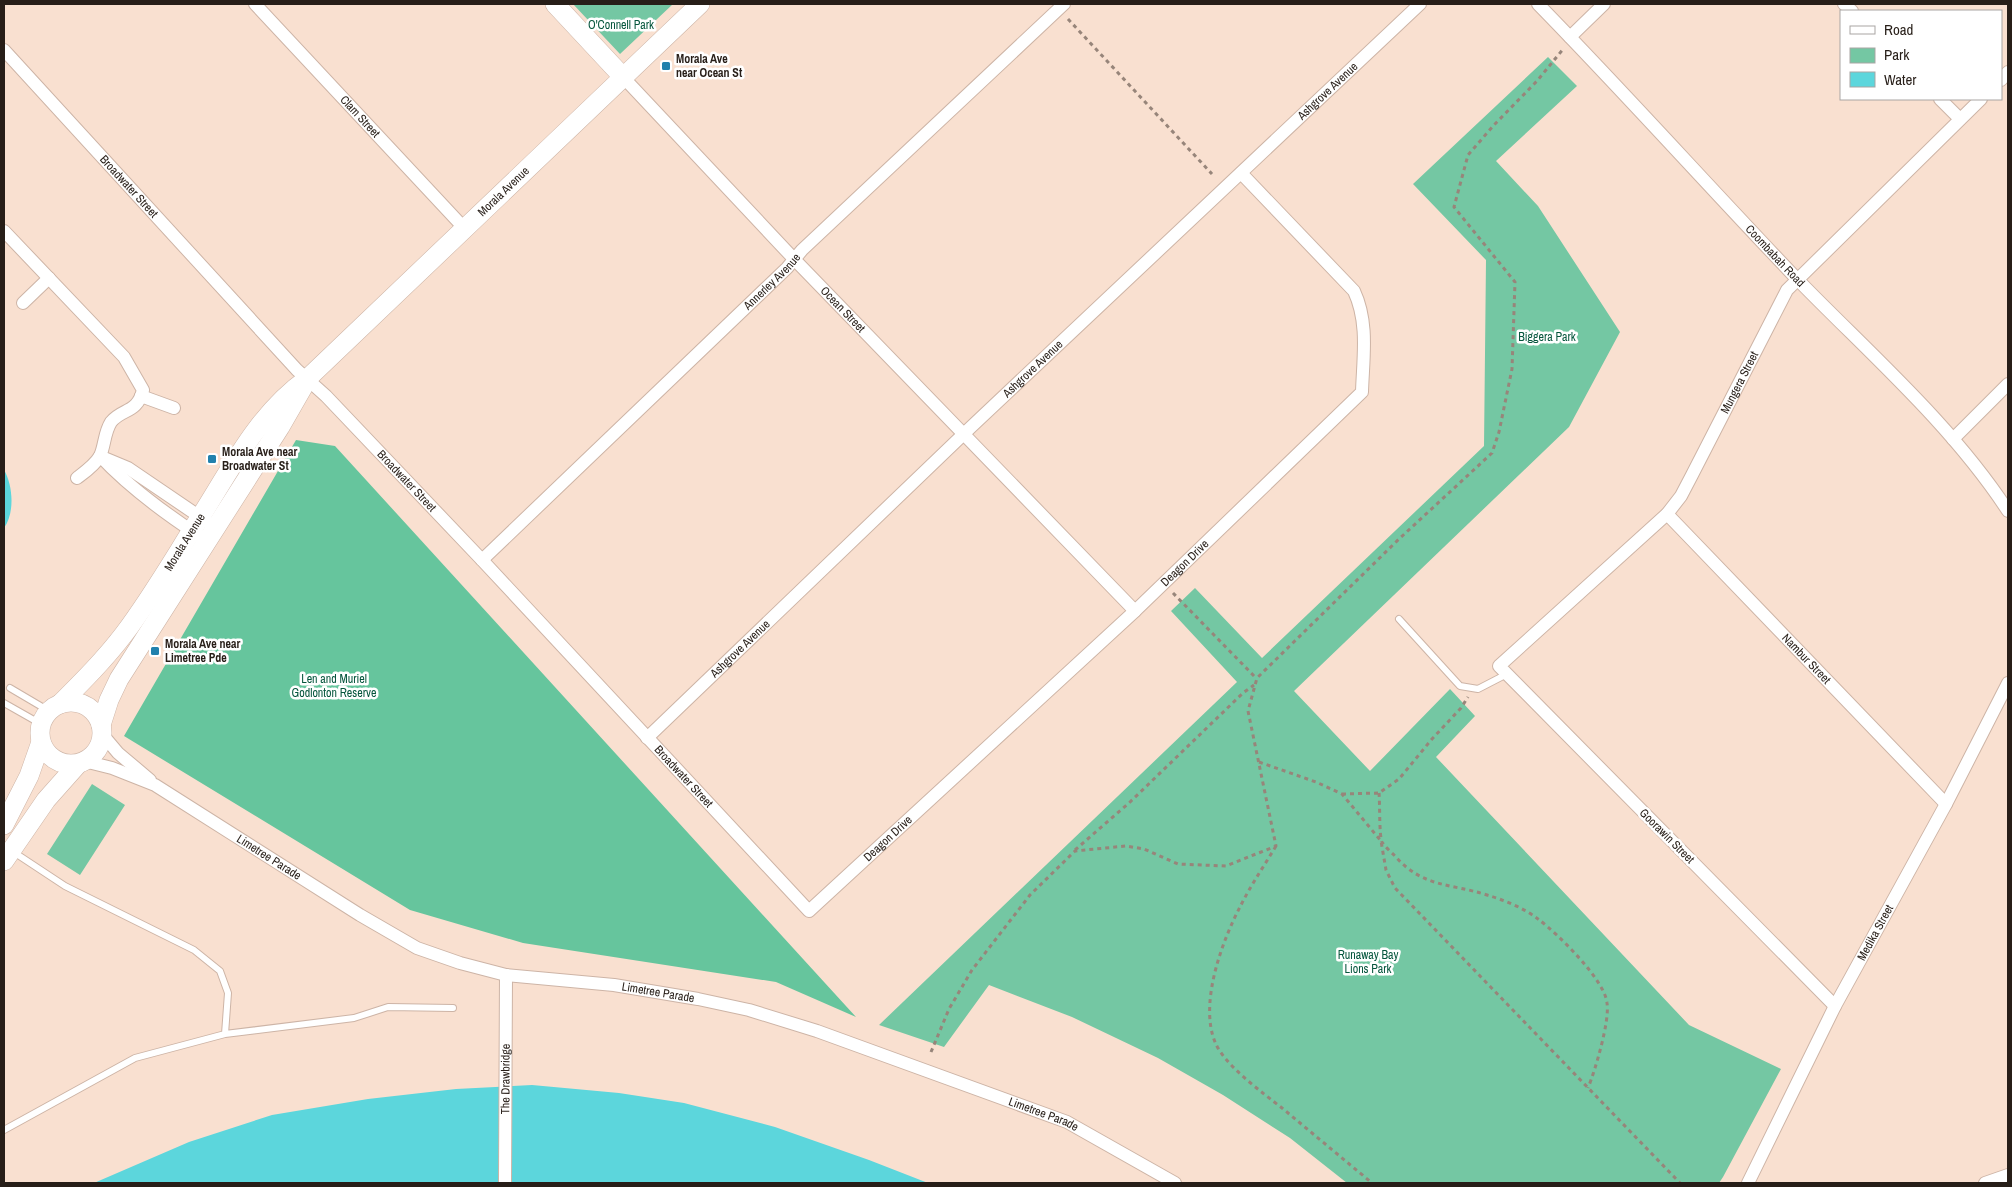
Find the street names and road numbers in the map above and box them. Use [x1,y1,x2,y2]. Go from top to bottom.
street label: Ashgrove Avenue [1293,59,1361,124]
street label: Clam Street [336,92,384,141]
street label: Broadwater Street [96,152,162,221]
street label: Morala Avenue [474,163,533,220]
street label: Coombabah Road [1742,221,1808,290]
street label: Annerley Avenue [739,250,804,314]
street label: Ocean Street [817,283,869,336]
street label: Ashgrove Avenue [999,337,1066,402]
street label: Mungera Street [1717,348,1762,416]
street label: Broadwater Street [374,447,440,515]
street label: Morala Avenue [161,510,209,574]
street label: Deagon Drive [1157,536,1212,590]
street label: Ashgrove Avenue [706,616,773,682]
street label: Nambur Street [1778,630,1835,688]
street label: Broadwater Street [651,742,717,811]
street label: Goorawin Street [1636,805,1698,867]
street label: Deagon Drive [860,812,916,865]
street label: Limetree Parade [234,831,304,884]
street label: Medika Street [1854,902,1897,963]
street label: Limetree Parade [621,978,696,1006]
street label: The Drawbridge [497,1044,514,1114]
street label: Limetree Parade [1006,1093,1081,1135]

